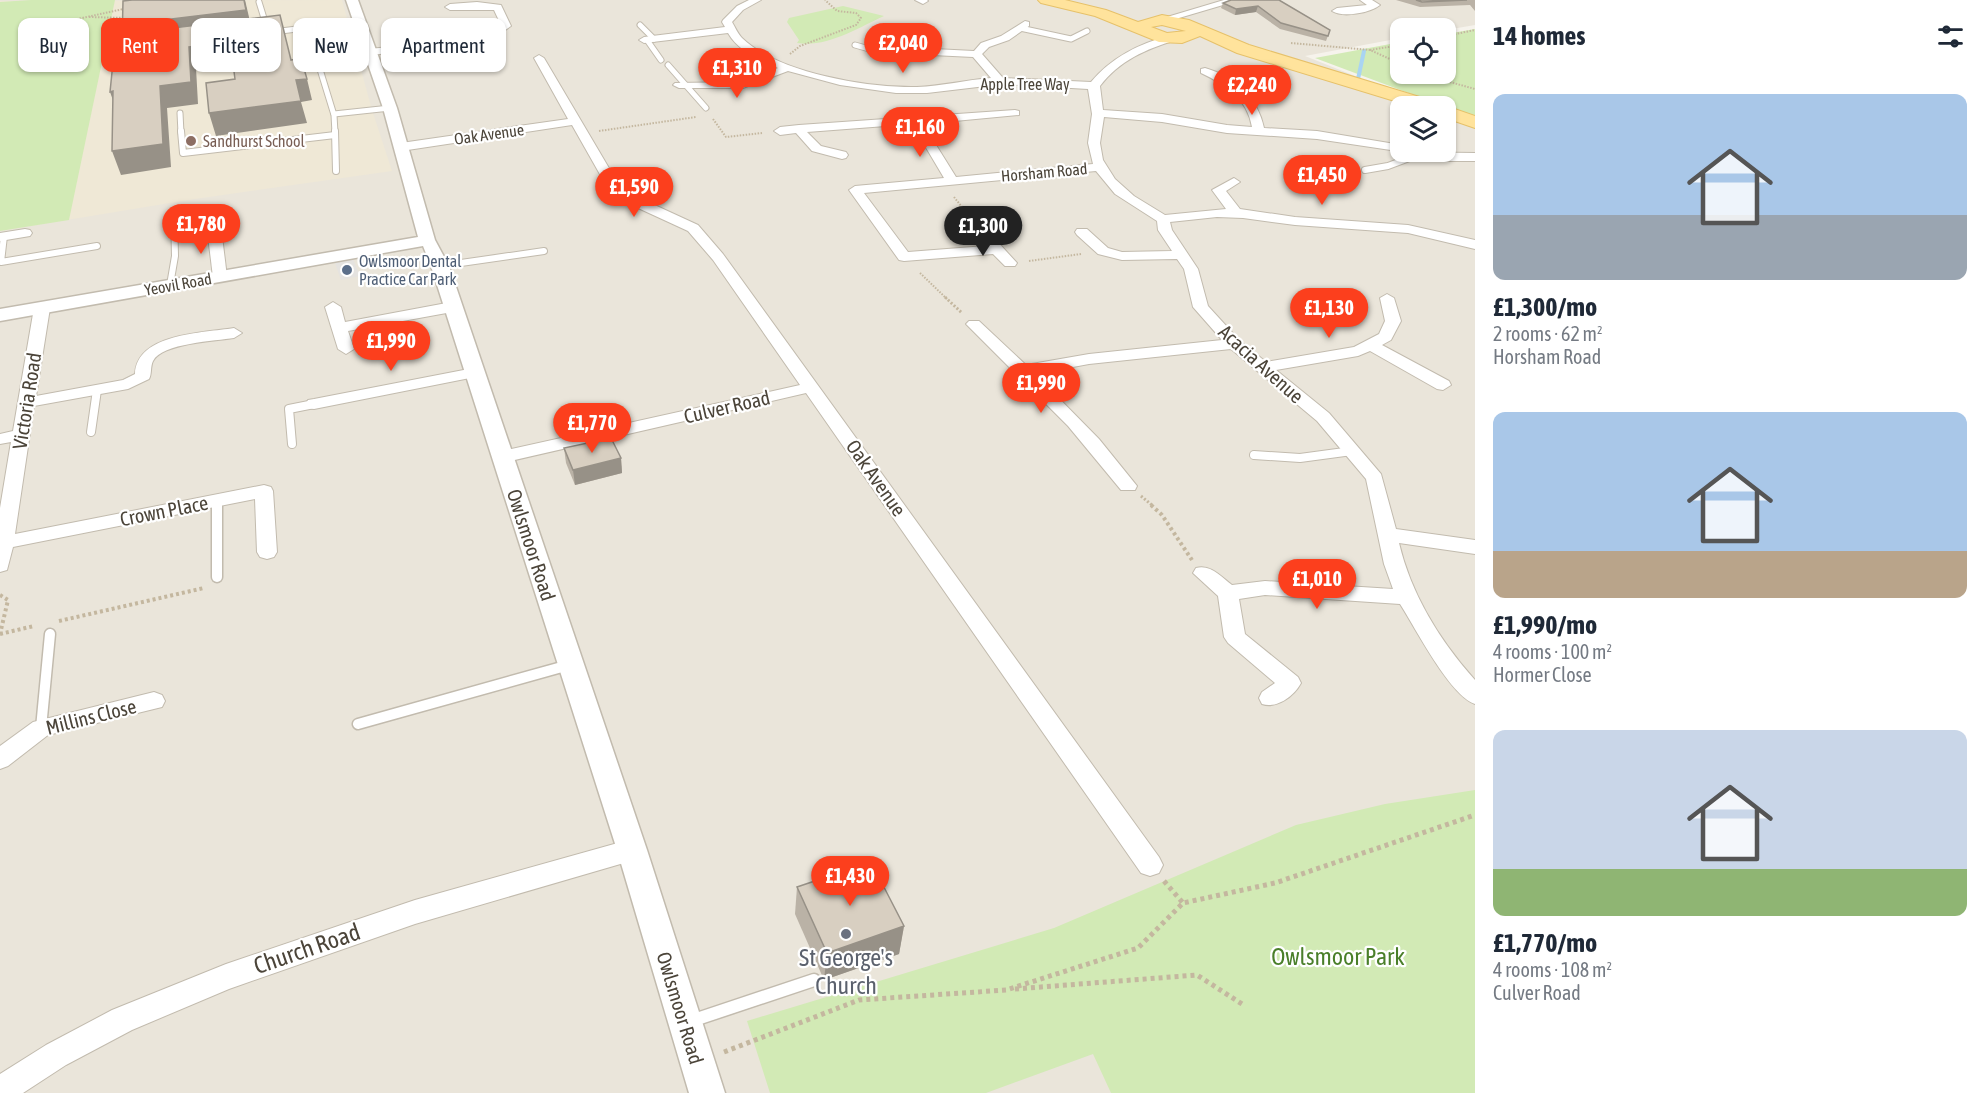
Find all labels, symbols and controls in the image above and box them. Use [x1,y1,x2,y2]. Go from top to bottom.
chip: Buy [18,18,89,72]
chip: Rent [101,18,179,72]
chip: Filters [191,18,281,72]
chip: New [293,18,369,72]
chip: Apartment [381,18,506,72]
map controls [1390,18,1456,162]
button: locate [1390,18,1456,84]
icon: filters [1934,20,1967,53]
text: 14 homes [1493,21,1586,51]
pin: £2,040 [854,23,952,74]
text: £2,040 [878,31,928,54]
pin: £1,310 [688,48,786,99]
text: £1,310 [712,56,762,79]
pin: £2,240 [1203,65,1301,116]
text: £2,240 [1227,73,1277,96]
street label: Apple Tree Way [980,75,1070,94]
button: layers [1390,96,1456,162]
pin: £1,160 [871,107,969,158]
text: £1,160 [895,115,945,138]
street label: Oak Avenue [453,120,525,148]
place label: Sandhurst School [203,132,306,150]
icon: home [1676,133,1784,241]
marker: Sandhurst School [184,134,198,148]
pin: £1,450 [1273,155,1371,206]
street label: Horsham Road [1000,159,1088,185]
text: £1,450 [1297,163,1347,186]
pin: £1,590 [585,167,683,218]
text: £1,590 [609,175,659,198]
pin: £1,780 [152,204,250,255]
pin: £1,300 [934,206,1032,257]
text: £1,780 [176,212,226,235]
text: £1,300 [958,214,1008,237]
place label: Owlsmoor Dental Practice Car Park [359,252,462,288]
marker: Owlsmoor Dental Practice Car Park [340,263,354,277]
street label: Yeovil Road [143,269,213,299]
pin: £1,130 [1280,288,1378,339]
text: £1,300/mo [1493,292,1597,322]
text: £1,130 [1304,296,1354,319]
street label: Acacia Avenue [1214,320,1308,408]
pin: £1,990 [342,321,440,372]
text: 2 rooms · 62 m² [1493,322,1603,345]
text: £1,990 [366,329,416,352]
text: Horsham Road [1493,345,1601,368]
street label: Victoria Road [8,351,45,451]
pin: £1,990 [992,363,1090,414]
text: £1,990 [1016,371,1066,394]
street label: Culver Road [682,385,772,428]
pin: £1,770 [543,403,641,454]
text: £1,770 [567,411,617,434]
street label: Oak Avenue [842,435,911,520]
icon: home [1676,451,1784,559]
street label: Owlsmoor Road [503,486,560,604]
street label: Crown Place [118,491,210,530]
pin: £1,010 [1268,559,1366,610]
text: £1,010 [1292,567,1342,590]
text: £1,990/mo [1493,610,1597,640]
text: 4 rooms · 100 m² [1493,640,1612,663]
text: Hormer Close [1493,663,1592,686]
street label: Millins Close [43,694,138,739]
icon: home [1676,769,1784,877]
pin: £1,430 [801,856,899,907]
text: £1,430 [825,864,875,887]
street label: Church Road [250,918,364,979]
marker: St George's Church [839,927,853,941]
text: £1,770/mo [1493,928,1597,958]
park label: Owlsmoor Park [1271,943,1405,970]
place label: St George's Church [799,944,893,999]
street label: Owlsmoor Road [653,949,708,1067]
text: 4 rooms · 108 m² [1493,958,1612,981]
text: Culver Road [1493,981,1581,1004]

